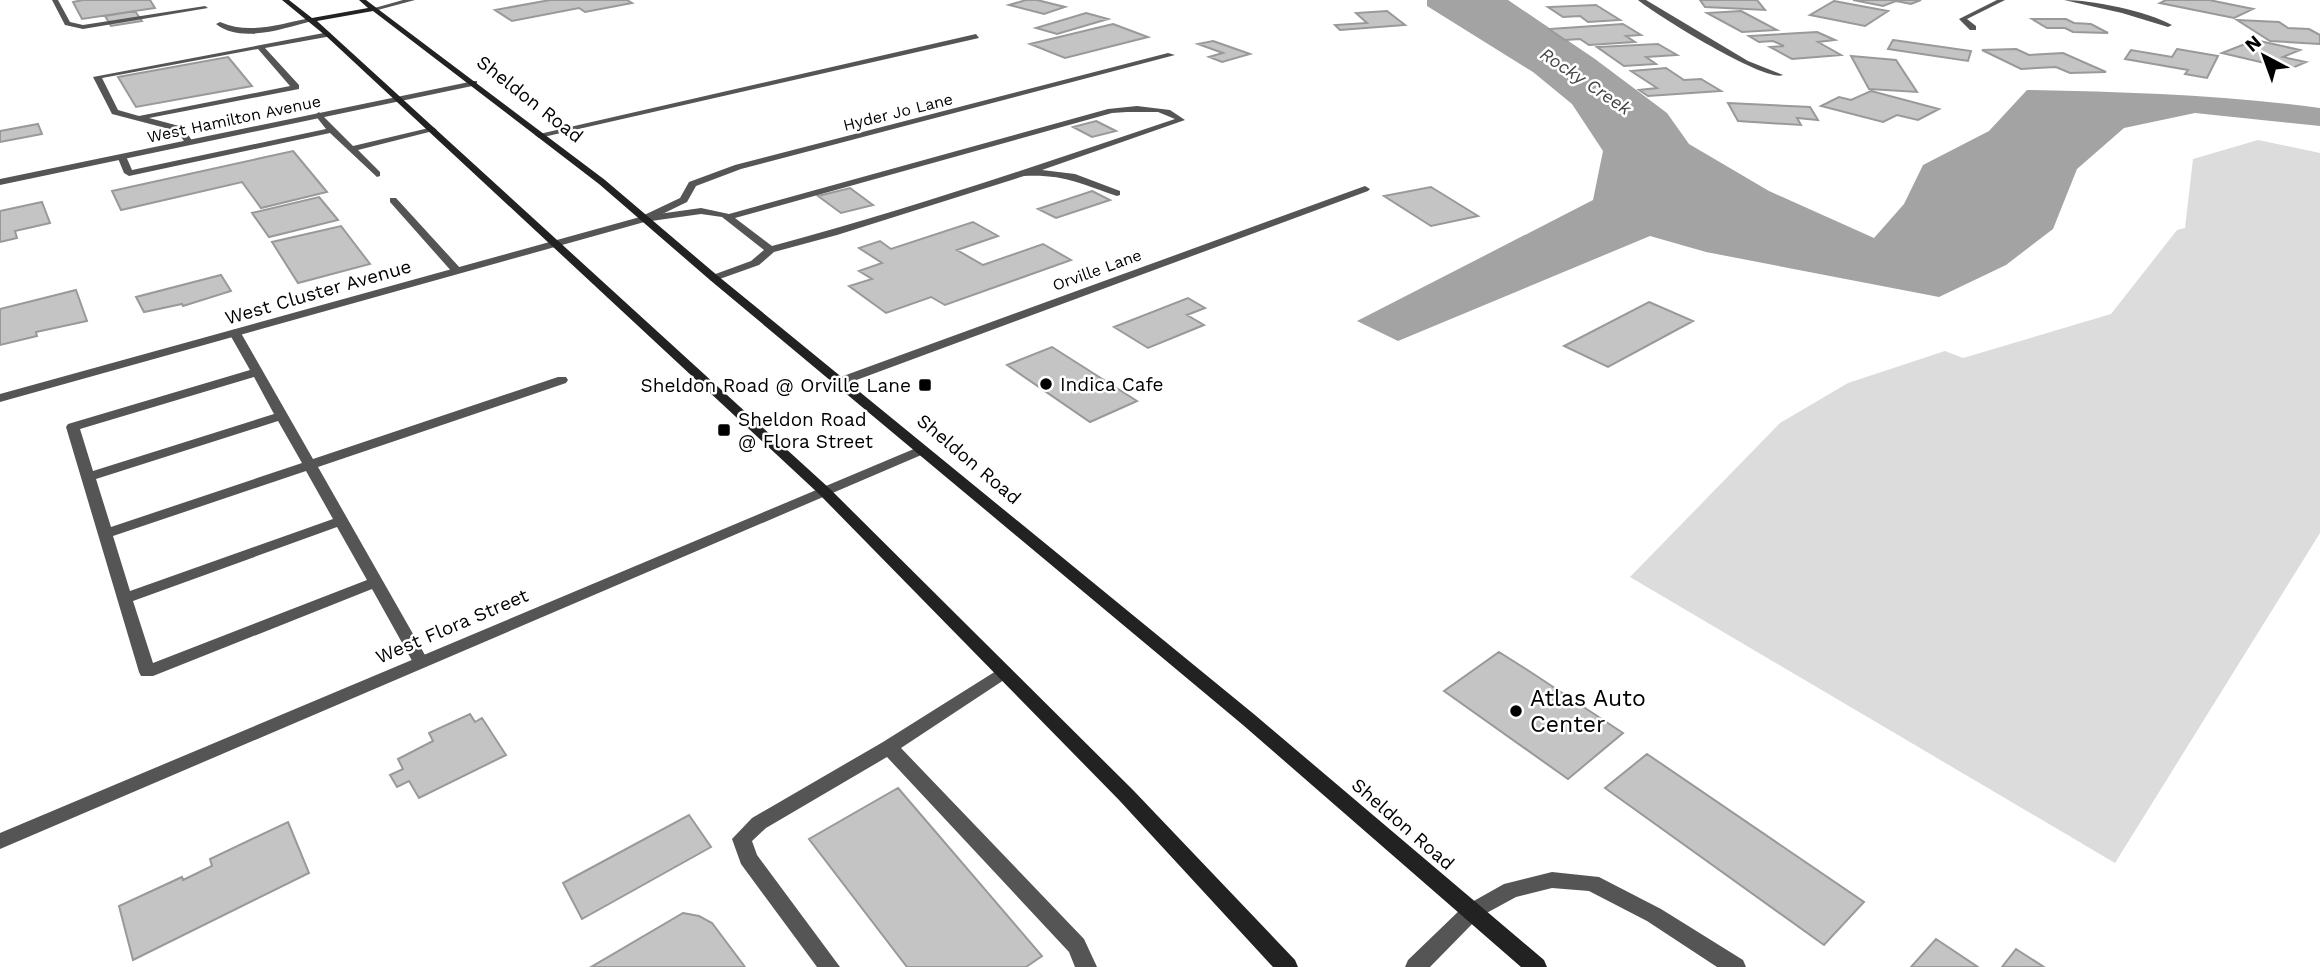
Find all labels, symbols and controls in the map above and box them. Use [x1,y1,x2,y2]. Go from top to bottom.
north arrow [2229,21,2299,91]
text: N [2240,30,2266,57]
water label: Rocky Creek [1537,43,1636,120]
street label: Sheldon Road [472,50,588,148]
street label: Hyder Jo Lane [841,89,955,135]
street label: West Hamilton Avenue [145,91,323,147]
street label: Orville Lane [1050,245,1144,295]
street label: West Cluster Avenue [222,254,414,330]
place label: Indica Cafe [1060,373,1164,396]
place label: Sheldon Road @ Orville Lane [640,374,911,397]
marker: Indica Cafe [1038,376,1054,392]
marker: Sheldon Road @ Orville Lane [917,377,933,393]
place label: Sheldon Road @ Flora Street [738,408,873,453]
street label: Sheldon Road [912,409,1026,509]
marker: Sheldon Road @ Flora Street [716,422,732,438]
street label: West Flora Street [372,583,532,668]
place label: Atlas Auto Center [1530,685,1646,738]
marker: Atlas Auto Center [1508,703,1524,719]
street label: Sheldon Road [1347,773,1459,875]

